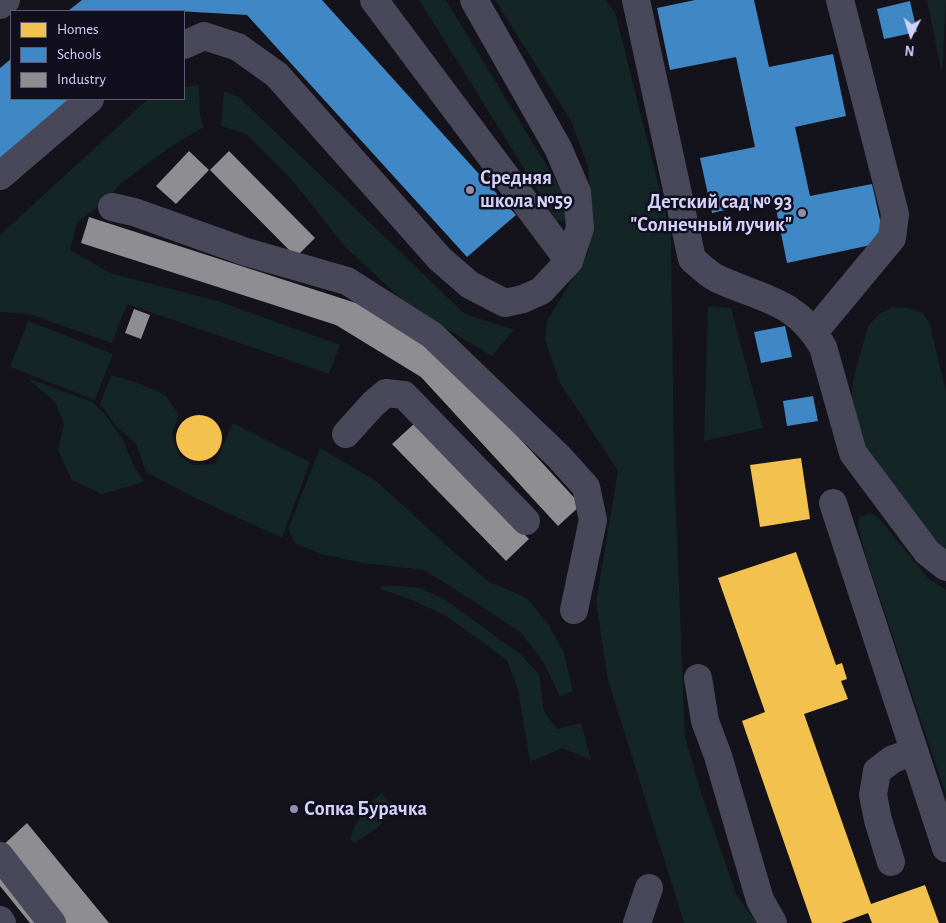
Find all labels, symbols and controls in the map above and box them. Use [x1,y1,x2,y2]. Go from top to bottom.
legend [10,10,185,100]
north arrow [886,10,936,60]
text: Homes [57,22,99,37]
text: N [904,43,915,57]
text: Schools [57,47,101,62]
text: Industry [57,72,106,87]
place label: Средняя школа №59 [480,166,573,213]
marker: Средняя школа №59 [464,184,476,196]
place label: Детский сад № 93 "Солнечный лучик" [630,190,792,237]
marker: Детский сад № 93 "Солнечный лучик" [796,207,808,219]
place label: Сопка Бурачка [304,797,427,821]
marker: Сопка Бурачка [288,803,300,815]

